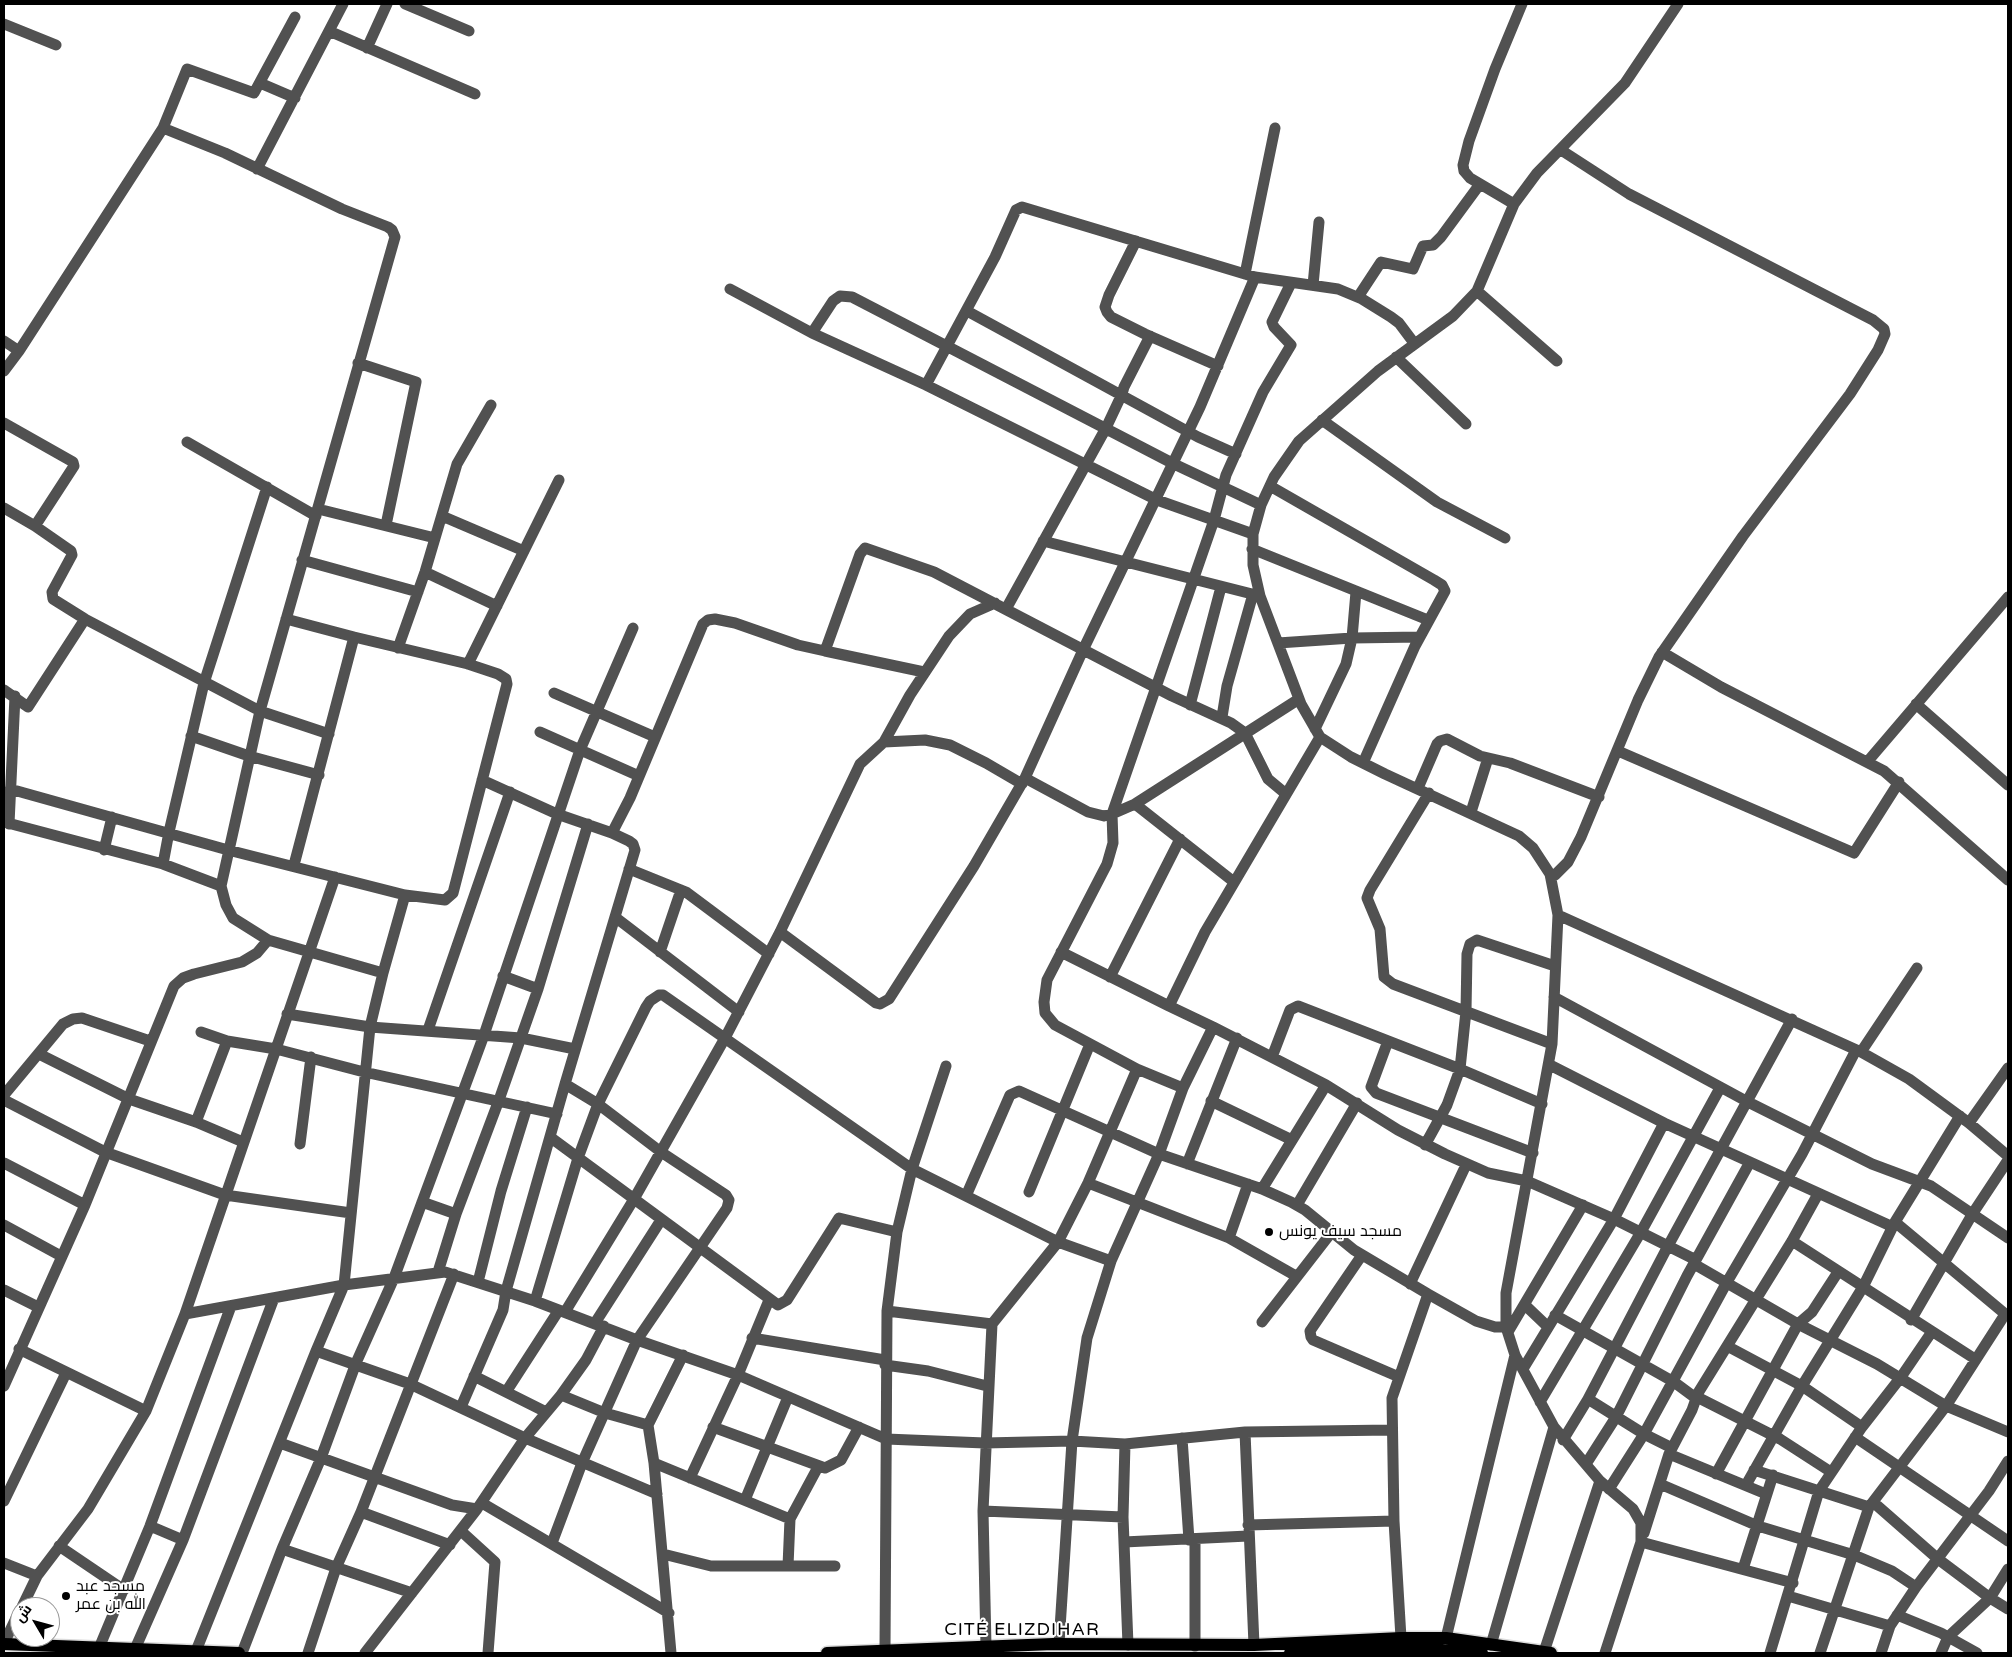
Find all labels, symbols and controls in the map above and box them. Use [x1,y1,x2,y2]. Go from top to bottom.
place label: مسجد سيف يونس [1279,1222,1402,1242]
marker: مسجد سيف يونس [1263,1226,1275,1238]
place label: مسجد عبد الله بن عمر [76,1577,146,1615]
marker: مسجد عبد الله بن عمر [60,1590,72,1602]
north arrow [10,1597,60,1647]
text: ش [11,1601,36,1626]
district label: CITÉ ELIZDIHAR [942,1619,1102,1641]

